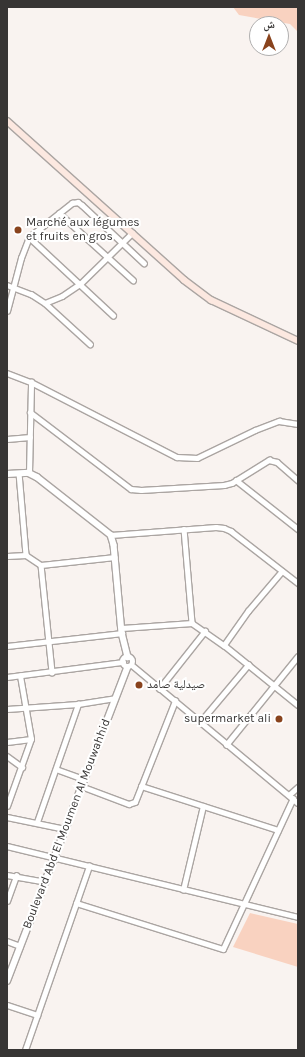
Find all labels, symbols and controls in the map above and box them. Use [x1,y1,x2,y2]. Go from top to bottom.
north arrow [249,16,289,56]
text: ش [263,18,275,31]
place label: Marché aux légumes et fruits en gros [26,216,140,244]
marker: Marché aux légumes et fruits en gros [13,225,23,235]
place label: صيدلية صامد [147,678,205,692]
marker: صيدلية صامد [134,680,144,690]
place label: supermarket ali [184,712,271,726]
marker: supermarket ali [274,714,284,724]
street label: Boulevard Abd El Moumen Al Mouwahhid [20,717,114,931]

